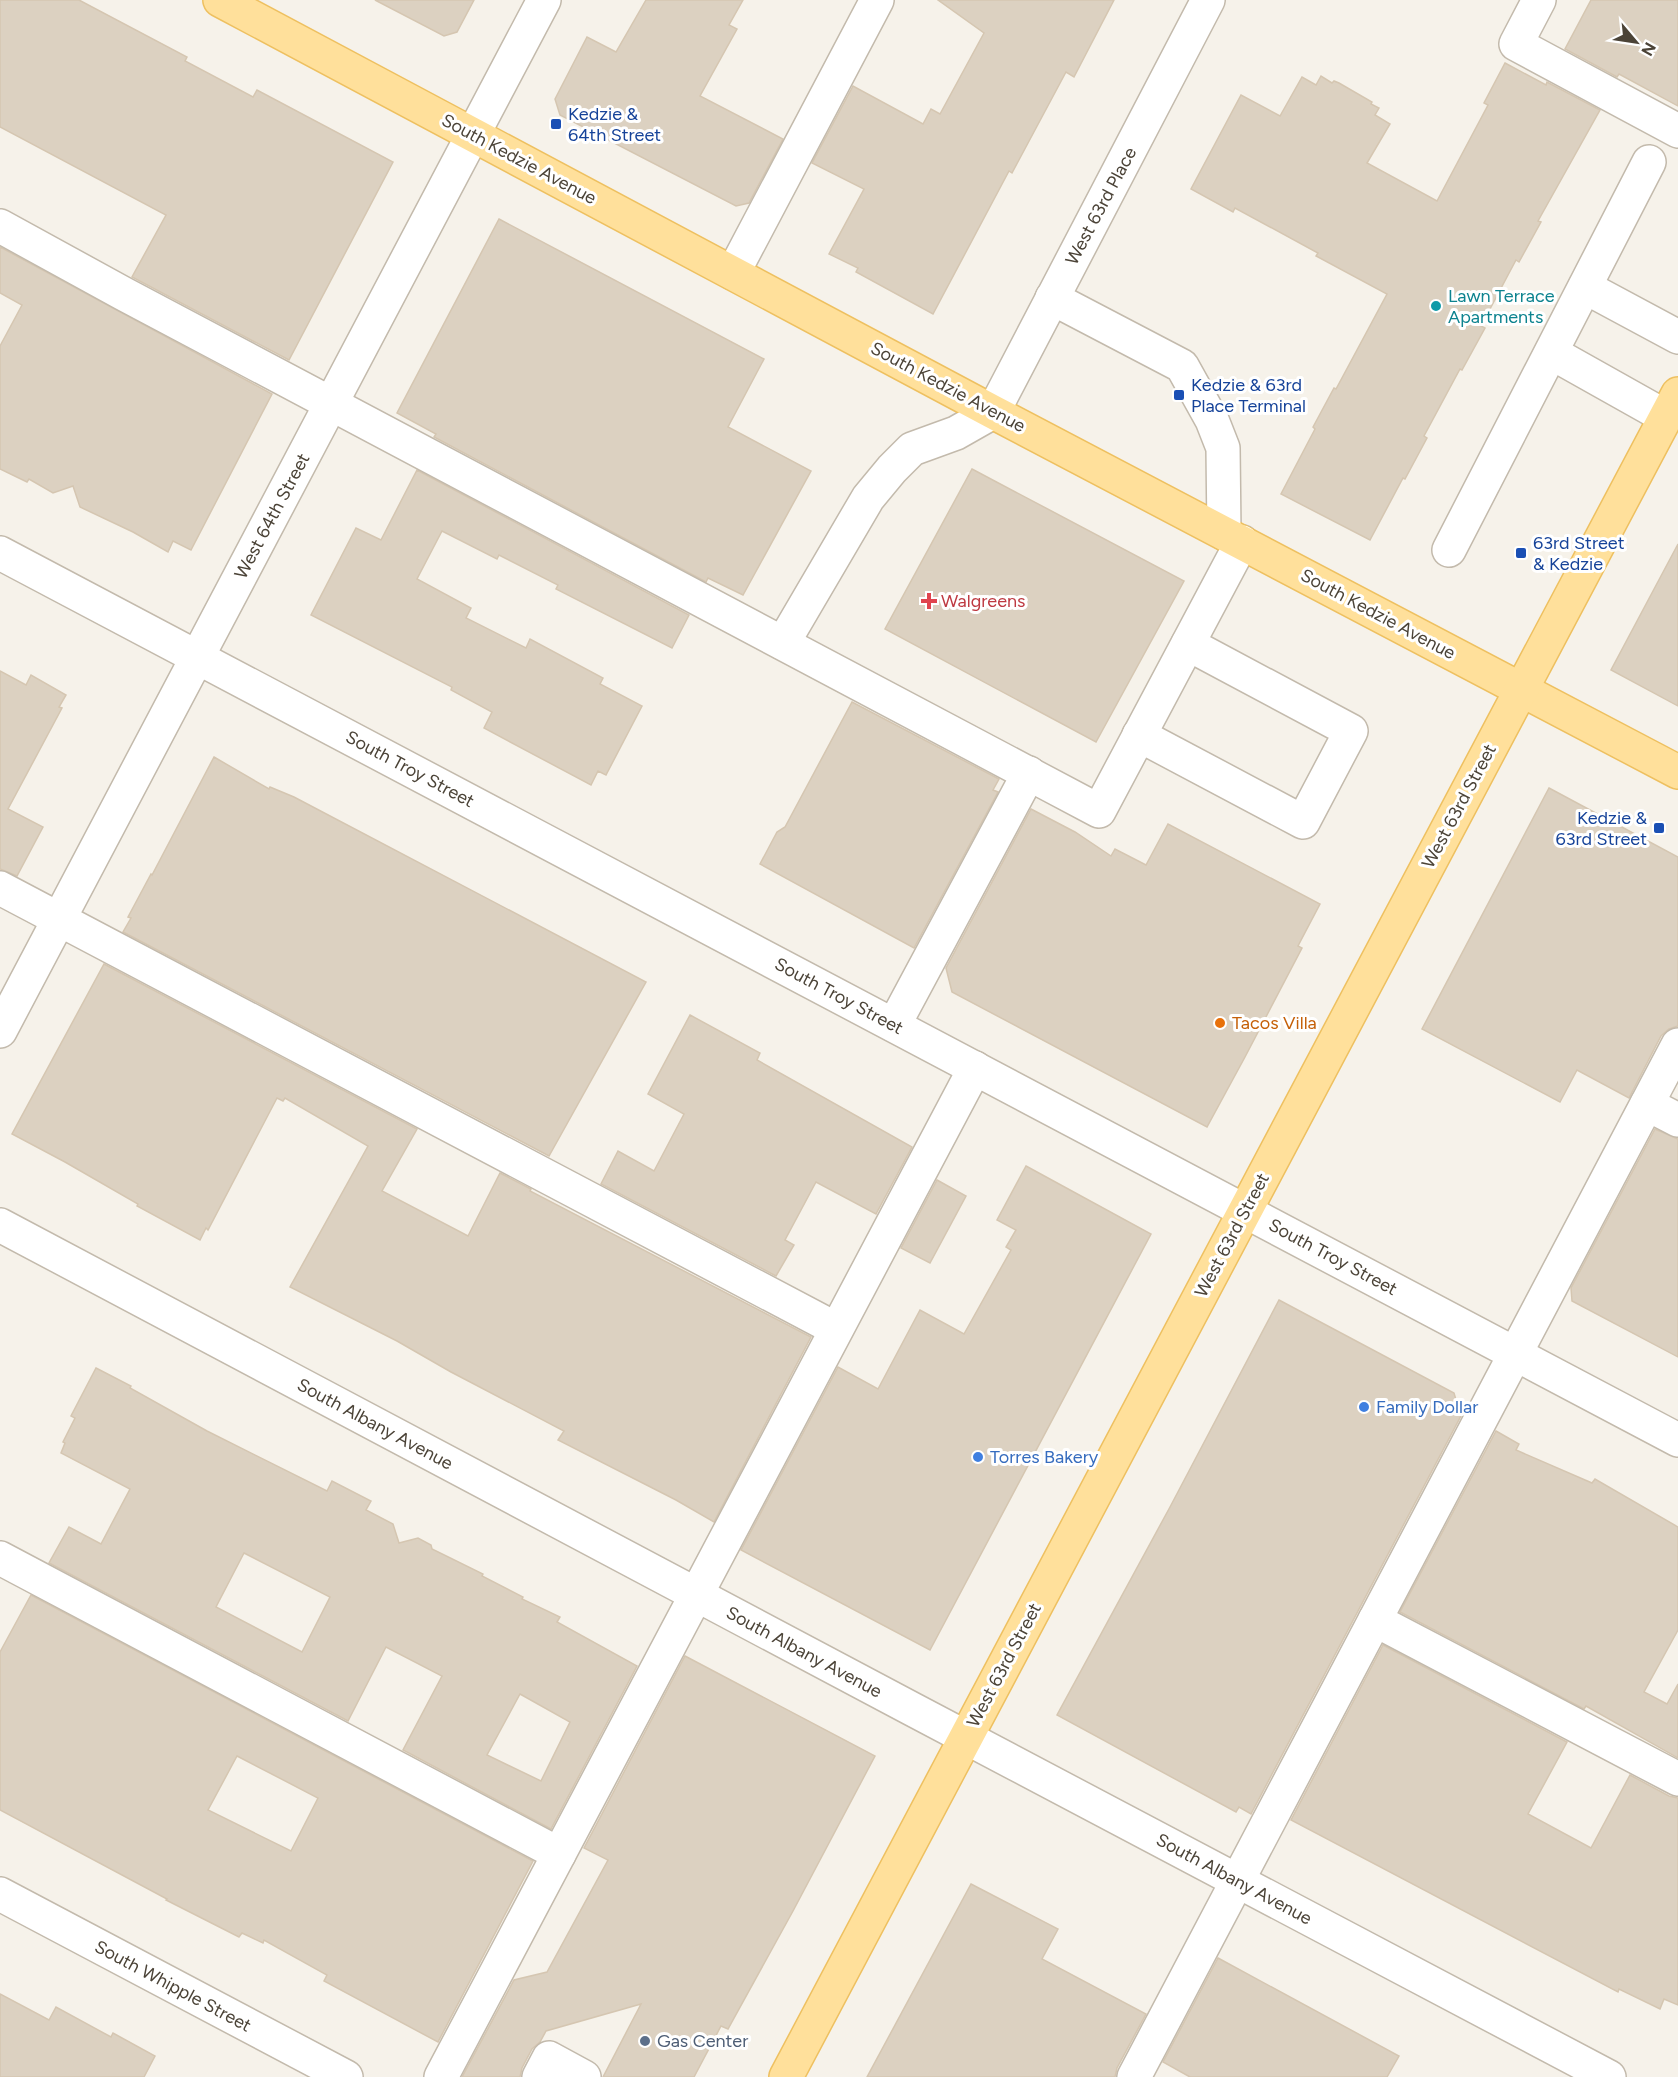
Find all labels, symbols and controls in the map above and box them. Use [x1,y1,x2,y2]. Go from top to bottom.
north arrow [1606,12,1666,72]
text: N [1637,39,1660,59]
place label: Kedzie & 64th Street [568,103,661,146]
street label: South Kedzie Avenue [438,109,600,209]
marker: Kedzie & 64th Street [549,117,563,131]
street label: West 63rd Place [1061,143,1141,269]
place label: Lawn Terrace Apartments [1448,285,1555,328]
marker: Lawn Terrace Apartments [1429,299,1443,313]
street label: South Kedzie Avenue [867,337,1029,437]
place label: Kedzie & 63rd Place Terminal [1191,374,1306,417]
marker: Kedzie & 63rd Place Terminal [1172,388,1186,402]
street label: West 64th Street [230,449,314,583]
place label: 63rd Street & Kedzie [1533,532,1625,575]
marker: 63rd Street & Kedzie [1514,546,1528,560]
street label: South Kedzie Avenue [1297,564,1459,664]
place label: Walgreens [941,590,1025,612]
marker: Walgreens [922,594,936,608]
street label: South Troy Street [342,726,478,812]
street label: West 63rd Street [1417,740,1501,872]
place label: Kedzie & 63rd Street [1556,807,1647,850]
marker: Kedzie & 63rd Street [1652,821,1666,835]
street label: South Troy Street [771,953,907,1039]
place label: Tacos Villa [1232,1012,1317,1034]
marker: Tacos Villa [1213,1016,1227,1030]
street label: West 63rd Street [1190,1169,1274,1301]
street label: South Troy Street [1265,1214,1401,1300]
street label: South Albany Avenue [293,1374,457,1474]
place label: Family Dollar [1376,1396,1478,1418]
marker: Family Dollar [1357,1400,1371,1414]
place label: Torres Bakery [990,1446,1099,1468]
marker: Torres Bakery [971,1450,985,1464]
street label: West 63rd Street [962,1599,1046,1731]
street label: South Albany Avenue [722,1602,886,1702]
street label: South Albany Avenue [1152,1829,1316,1929]
street label: South Whipple Street [91,1935,255,2037]
place label: Gas Center [657,2030,748,2052]
marker: Gas Center [638,2034,652,2048]

